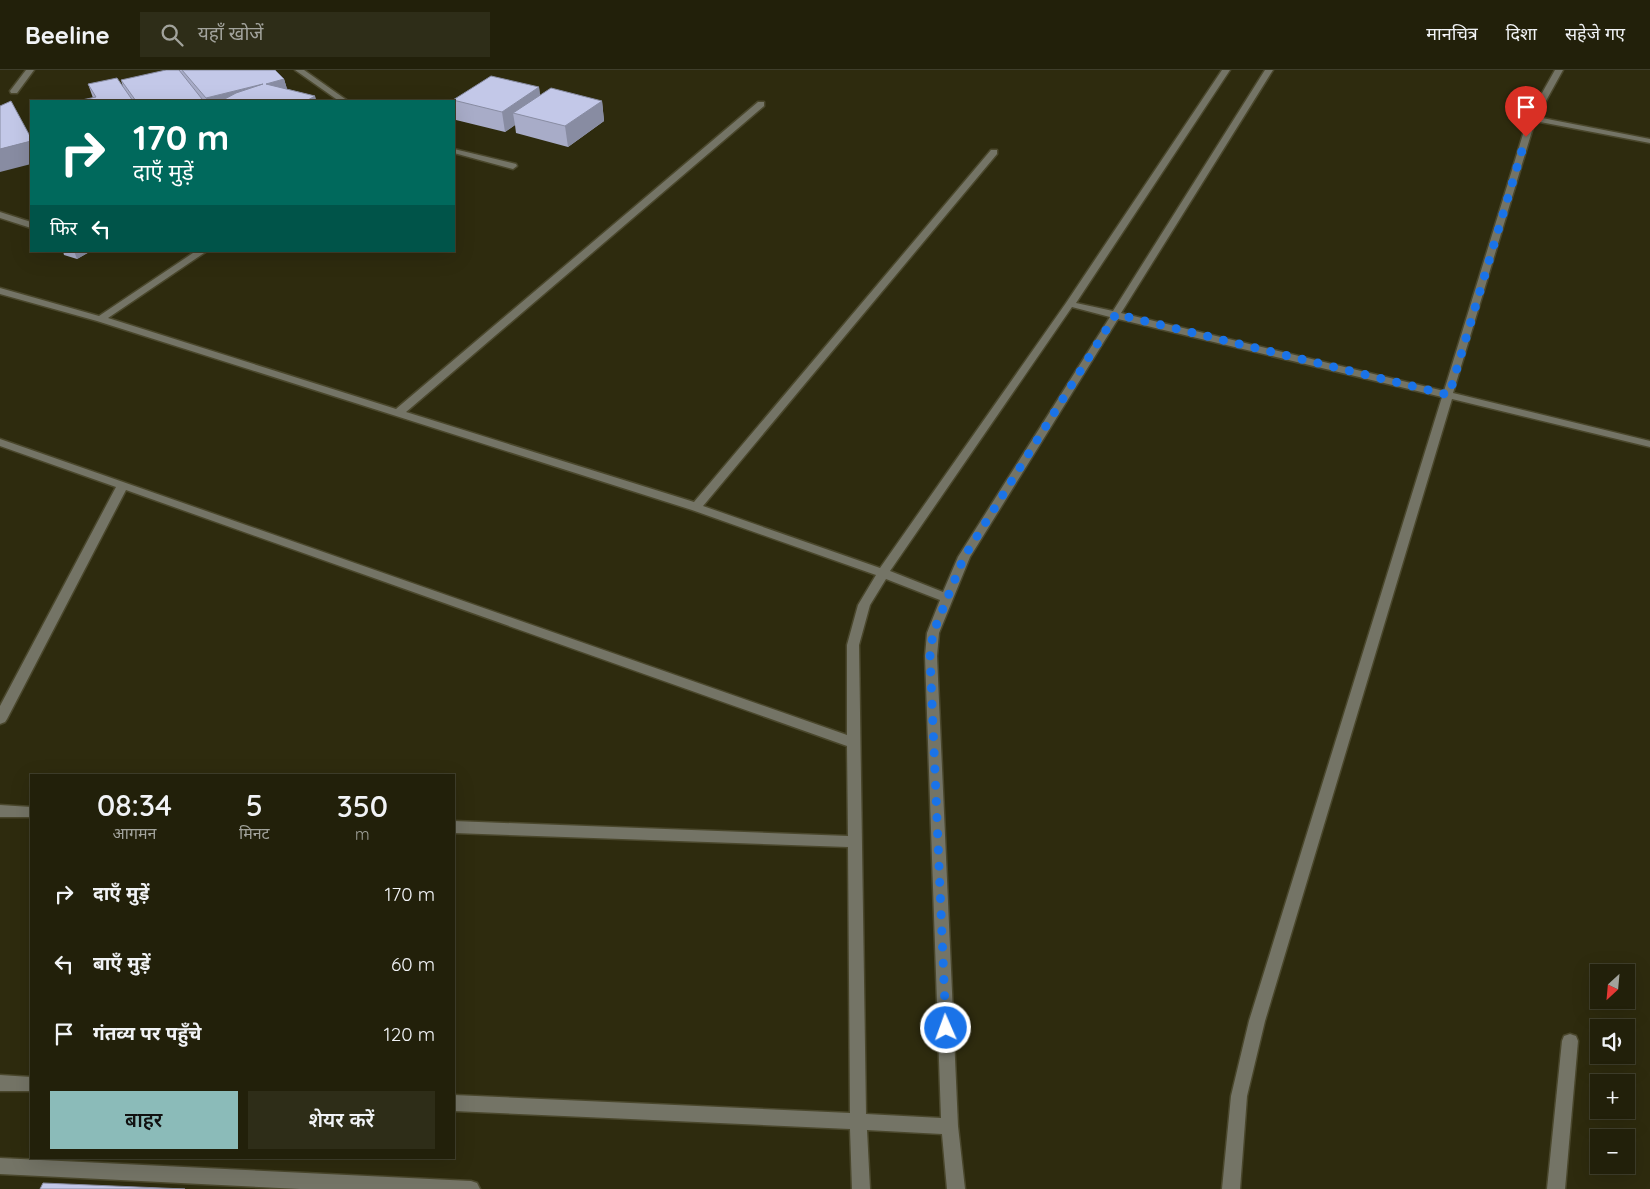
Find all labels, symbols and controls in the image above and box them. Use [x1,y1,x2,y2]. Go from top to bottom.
search box [140,12,490,57]
text: Beeline [25,20,110,50]
icon: search [158,21,186,49]
text: यहाँ खोजें [198,21,263,45]
text: मानचित्र [1426,22,1478,45]
text: दिशा [1506,22,1537,45]
text: सहेजे गए [1565,22,1625,45]
pin [1505,86,1547,137]
icon: arrive [1512,93,1540,121]
text: 170 m [133,115,229,159]
icon: right [50,120,115,185]
text: दाएँ मुड़ें [133,158,193,186]
icon: left [87,215,115,243]
text: फिर [50,216,77,240]
text: 08:34 [97,786,172,824]
text: 5 [246,786,263,824]
text: 350 [337,787,388,825]
text: आगमन [113,823,156,843]
text: मिनट [239,823,270,843]
text: m [355,824,370,844]
icon: right [50,880,78,908]
text: दाएँ मुड़ें [93,881,149,905]
text: 170 m [384,882,435,906]
icon: left [50,950,78,978]
text: बाएँ मुड़ें [93,951,150,975]
text: 60 m [391,952,435,976]
north arrow [1590,964,1635,1009]
map controls [1590,964,1635,1174]
position arrow [919,1001,971,1053]
button: sound [1590,1019,1635,1064]
icon: arrive [50,1020,78,1048]
text: गंतव्य पर पहुँचे [93,1021,201,1045]
text: 120 m [384,1022,435,1046]
button: + [1590,1074,1635,1119]
button: बाहर [50,1091,238,1149]
button: शेयर करें [248,1091,435,1149]
button: − [1590,1129,1635,1174]

